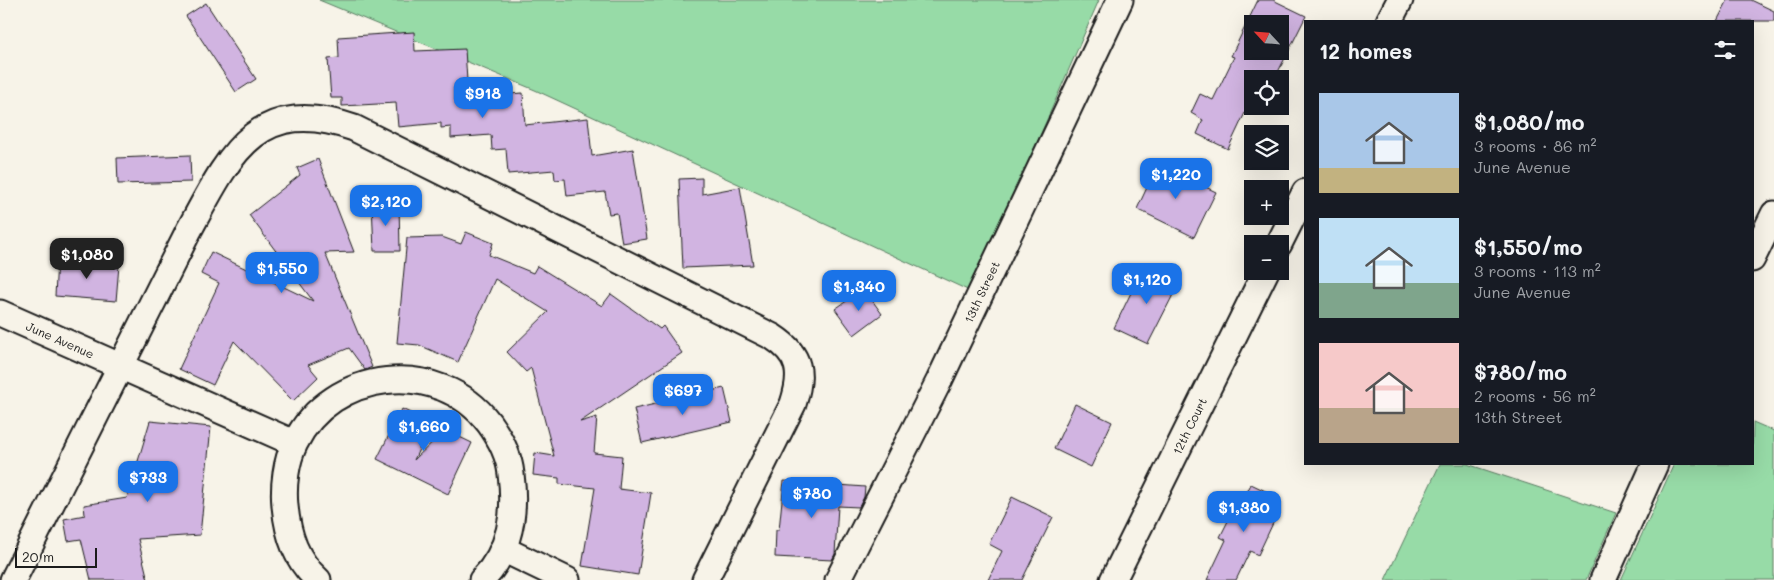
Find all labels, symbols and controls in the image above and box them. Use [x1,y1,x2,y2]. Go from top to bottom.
north arrow [1244,15,1289,60]
map controls [1244,15,1289,280]
icon: filters [1711,36,1739,64]
text: 12 homes [1319,37,1412,64]
button: locate [1244,70,1289,115]
pin: $918 [453,76,513,119]
text: $918 [465,82,501,103]
text: $1,080/mo [1474,108,1584,135]
icon: home [1359,113,1419,173]
button: layers [1244,125,1289,170]
text: 3 rooms · 86 m² [1474,135,1597,156]
text: June Avenue [1474,156,1571,177]
pin: $1,220 [1135,158,1217,200]
text: $1,220 [1151,163,1201,184]
button: + [1244,180,1289,225]
pin: $2,120 [345,184,427,227]
text: $2,120 [361,190,411,211]
text: $1,550/mo [1474,233,1582,260]
button: − [1244,235,1289,280]
pin: $1,080 [46,238,128,280]
icon: home [1359,238,1419,298]
text: $1,080 [61,243,113,264]
pin: $1,550 [241,252,323,294]
text: $1,550 [257,257,307,278]
street label: 13th Street [960,258,1003,325]
text: 3 rooms · 113 m² [1474,260,1601,281]
pin: $1,120 [1106,262,1188,305]
text: $1,120 [1123,268,1171,289]
pin: $1,340 [818,270,900,312]
text: $1,340 [833,275,885,296]
text: June Avenue [1474,281,1571,302]
street label: June Avenue [24,318,97,362]
text: $780/mo [1474,358,1567,385]
icon: home [1359,363,1419,423]
pin: $697 [653,374,713,416]
text: $697 [664,379,702,400]
text: 2 rooms · 56 m² [1474,385,1596,406]
street label: 12th Court [1168,395,1210,457]
text: 13th Street [1474,406,1563,427]
pin: $1,660 [383,410,465,452]
text: $1,660 [398,415,450,436]
pin: $733 [118,460,178,503]
text: $733 [129,466,167,487]
pin: $780 [782,476,842,519]
text: $780 [792,482,832,503]
pin: $1,380 [1203,490,1285,533]
text: $1,380 [1218,496,1270,517]
scale bar [15,545,98,568]
text: 20 m [22,547,54,566]

